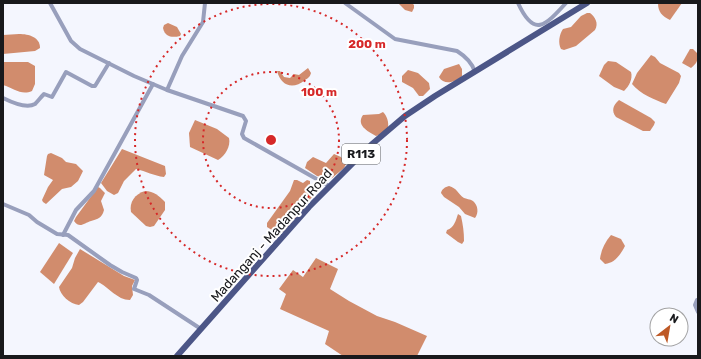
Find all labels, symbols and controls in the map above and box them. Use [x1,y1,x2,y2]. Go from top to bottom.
text: 200 m [348,37,386,51]
text: 100 m [301,85,337,99]
centre of rings [264,133,278,147]
road number: R113 [342,144,380,164]
street label: Madanganj - Madanpur Road [208,166,336,306]
north arrow [649,307,689,347]
text: N [667,311,681,327]

